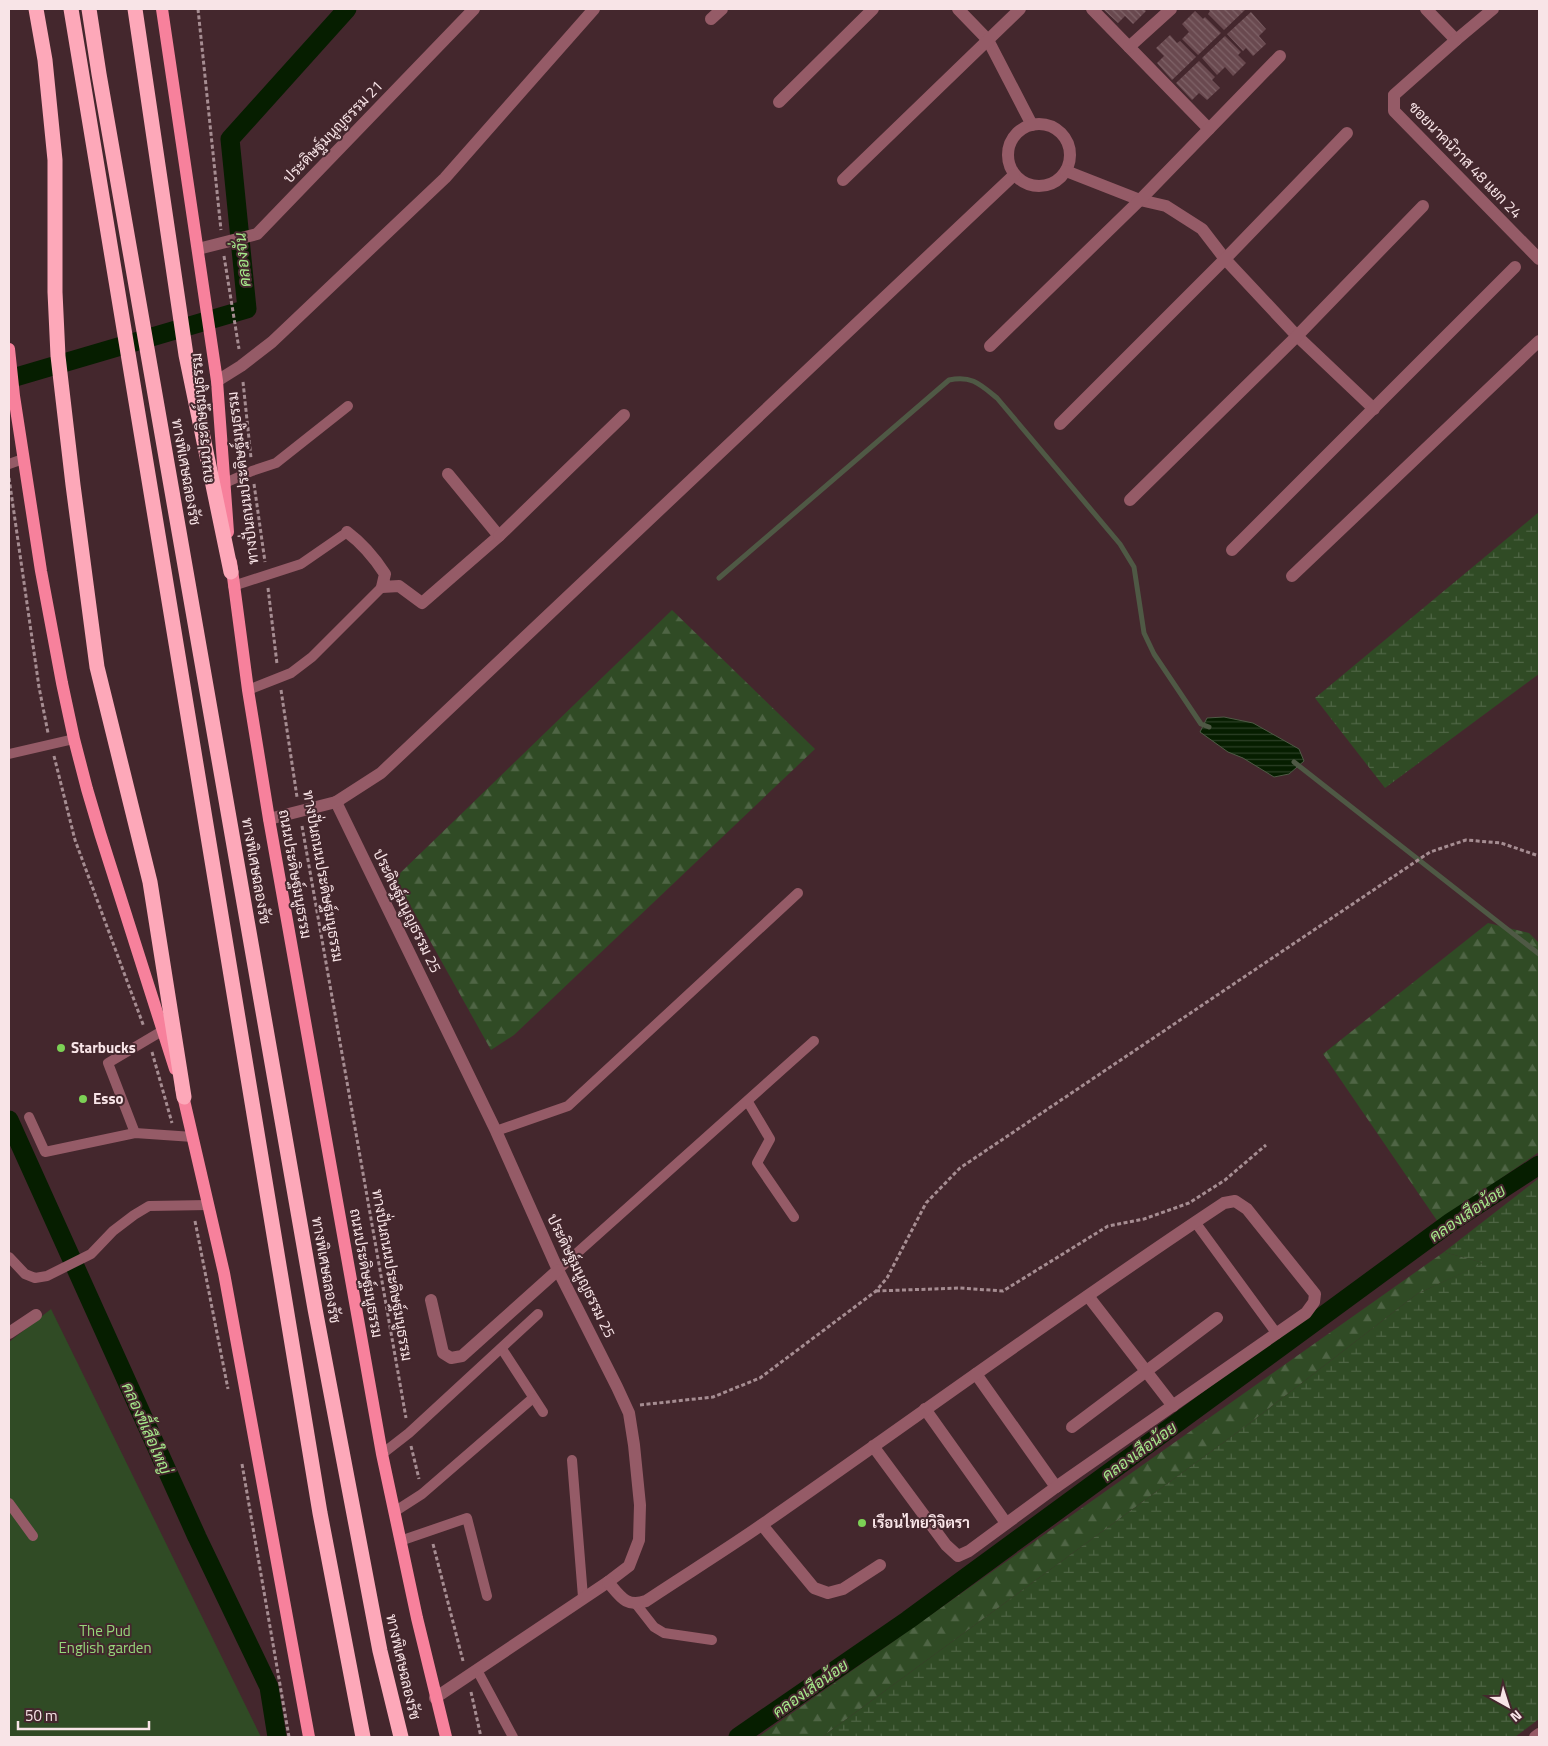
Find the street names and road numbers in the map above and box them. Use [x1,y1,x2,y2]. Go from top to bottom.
street label: ประดิษฐ์มนูญธรรม 21 [277,75,388,188]
street label: ซอยนาคนิวาส 48 แยก 24 [1403,96,1528,223]
street label: ถนนประดิษฐ์มนูธรรม [184,352,219,484]
street label: ทางปั่นถนนประดิษฐ์มนูธรรม [218,390,265,566]
street label: ทางพิเศษฉลองรัช [166,417,207,527]
street label: ทางปั่นถนนประดิษฐ์มนูธรรม [297,788,352,964]
street label: ถนนประดิษฐ์มนูธรรม [273,808,318,940]
street label: ทางพิเศษฉลองรัช [236,816,277,926]
street label: ประดิษฐ์มนูญธรรม 25 [367,845,447,977]
street label: ทางปั่นถนนประดิษฐ์มนูธรรม [366,1187,421,1363]
street label: ถนนประดิษฐ์มนูธรรม [344,1207,389,1339]
street label: ประดิษฐ์มนูญธรรม 25 [541,1210,621,1342]
street label: ทางพิเศษฉลองรัช [306,1215,347,1325]
street label: ทางพิเศษฉลองรัช [380,1612,427,1722]

